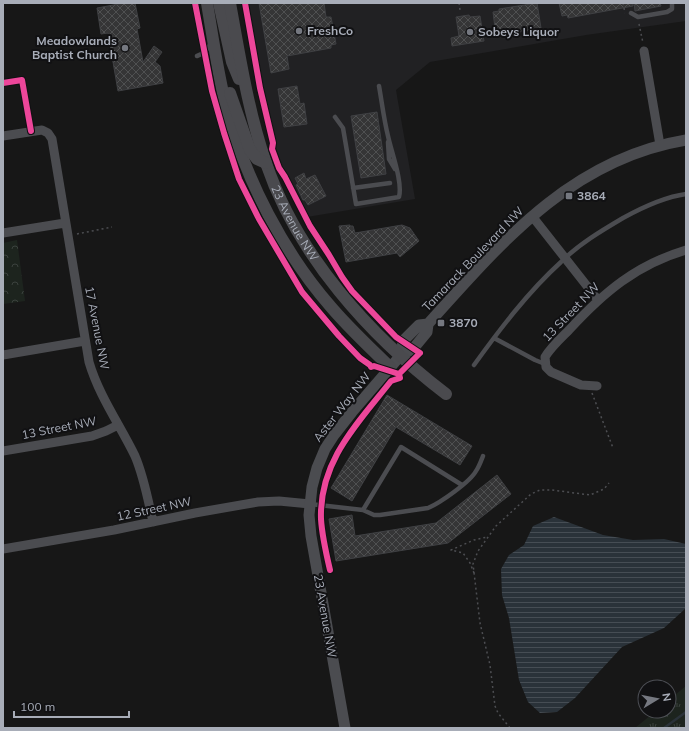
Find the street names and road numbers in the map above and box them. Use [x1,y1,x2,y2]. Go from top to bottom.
street label: 23 Avenue NW [268,183,322,264]
street label: Tamarack Boulevard NW [419,203,527,314]
street label: 13 Street NW [539,279,602,344]
street label: 17 Avenue NW [82,285,113,371]
street label: Aster Way NW [310,369,373,445]
street label: 13 Street NW [20,413,98,442]
street label: 12 Street NW [115,493,193,524]
street label: 23 Avenue NW [311,573,340,659]

